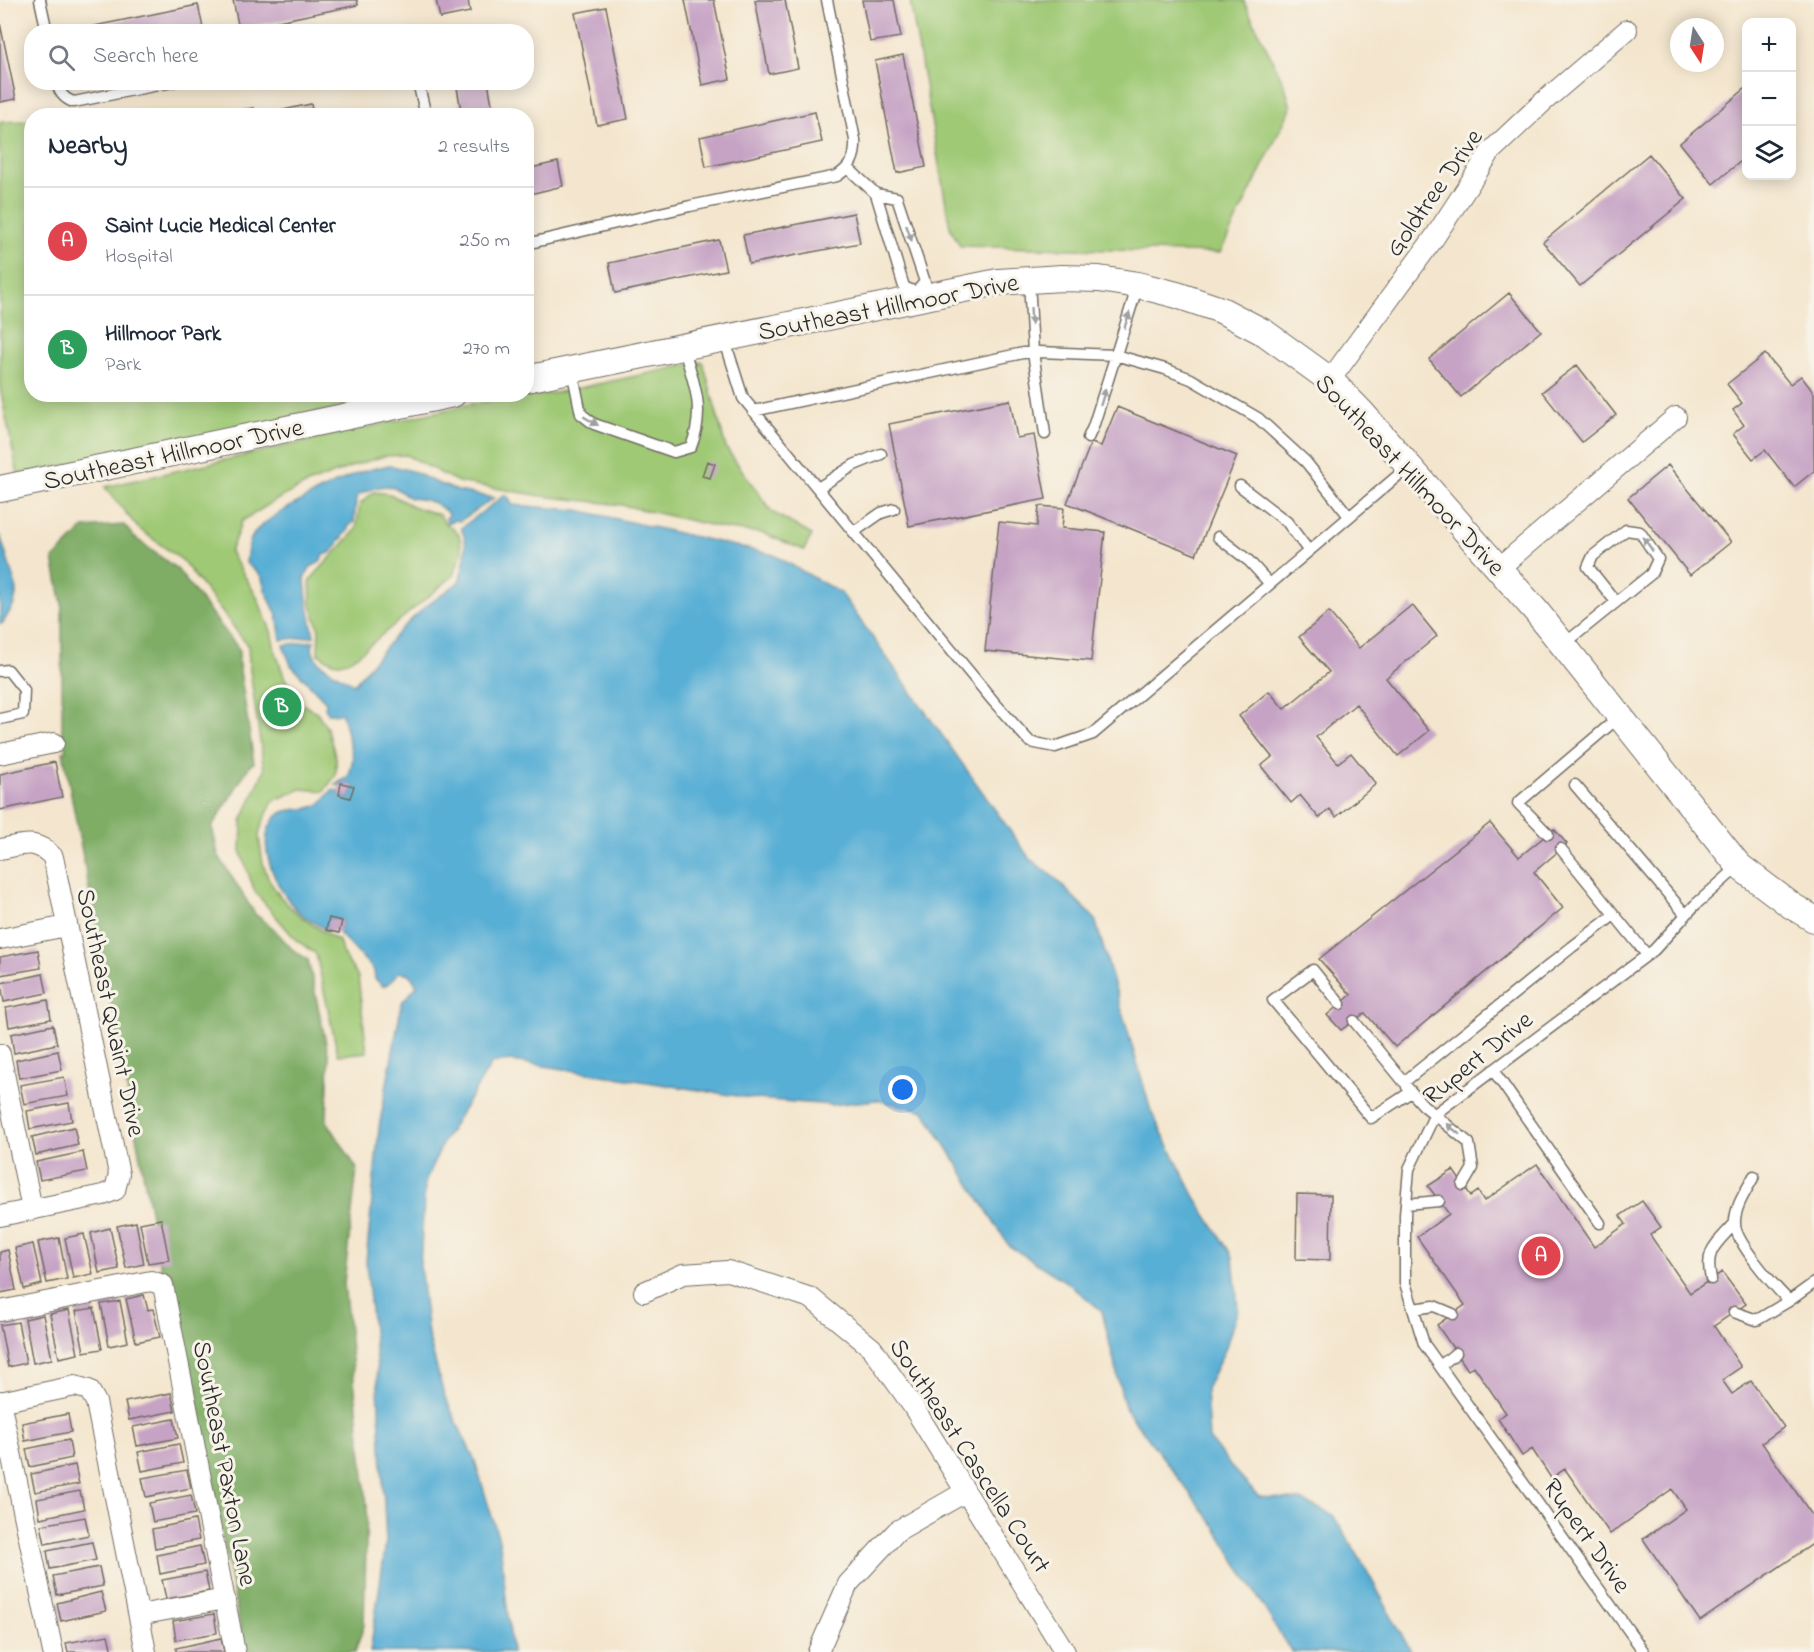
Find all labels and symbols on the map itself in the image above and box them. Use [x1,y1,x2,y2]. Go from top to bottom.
north arrow [1670,18,1724,72]
street label: Goldtree Drive [1377,122,1494,266]
one-way arrow [904,224,914,242]
street label: Southeast Hillmoor Drive [755,265,1023,353]
one-way arrow [1027,306,1036,325]
one-way arrow [1123,311,1132,329]
street label: Southeast Hillmoor Drive [1305,366,1513,586]
one-way arrow [1099,388,1108,406]
street label: Southeast Hillmoor Drive [40,410,307,502]
one-way arrow [583,416,600,427]
one-way arrow [1642,536,1654,552]
pin: B [262,684,302,730]
street label: Southeast Quaint Drive [64,885,154,1141]
street label: Rupert Drive [1415,1003,1543,1116]
your location [888,1075,917,1104]
one-way arrow [1445,1123,1461,1136]
pin: A [1522,1234,1560,1278]
street label: Southeast Cascella Court [878,1332,1059,1582]
street label: Southeast Paxton Lane [181,1338,266,1590]
street label: Rupert Drive [1532,1472,1639,1602]

